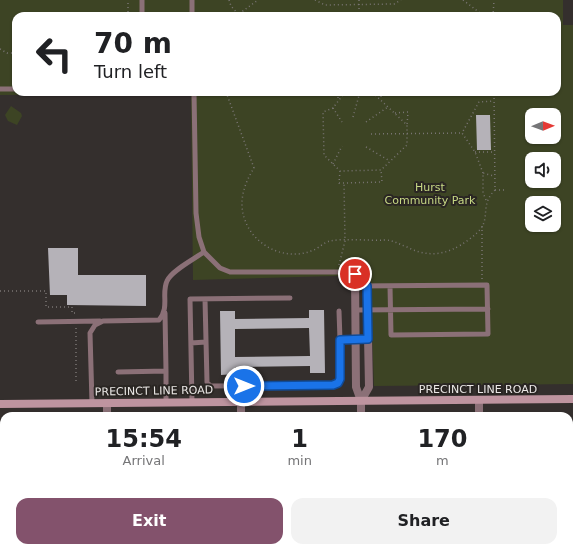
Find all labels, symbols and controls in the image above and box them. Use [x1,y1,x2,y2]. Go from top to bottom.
text: 70 m [94,27,172,60]
icon: left [28,28,80,80]
text: Turn left [94,61,167,82]
north arrow [525,108,561,144]
map controls [525,108,561,232]
button: sound [525,152,561,188]
park label: Hurst Community Park [385,181,476,207]
button: layers [525,196,561,232]
pin [338,257,372,291]
icon: arrive [344,263,366,285]
position arrow [223,365,265,407]
street label: PRECINCT LINE ROAD [95,383,213,399]
street label: PRECINCT LINE ROAD [419,383,537,396]
text: 15:54 [105,425,182,453]
text: 1 [291,425,308,453]
text: 170 [417,425,467,453]
text: Arrival [123,453,165,468]
text: min [287,453,312,468]
text: m [436,453,449,468]
button: Exit [16,498,283,544]
button: Share [291,498,557,544]

